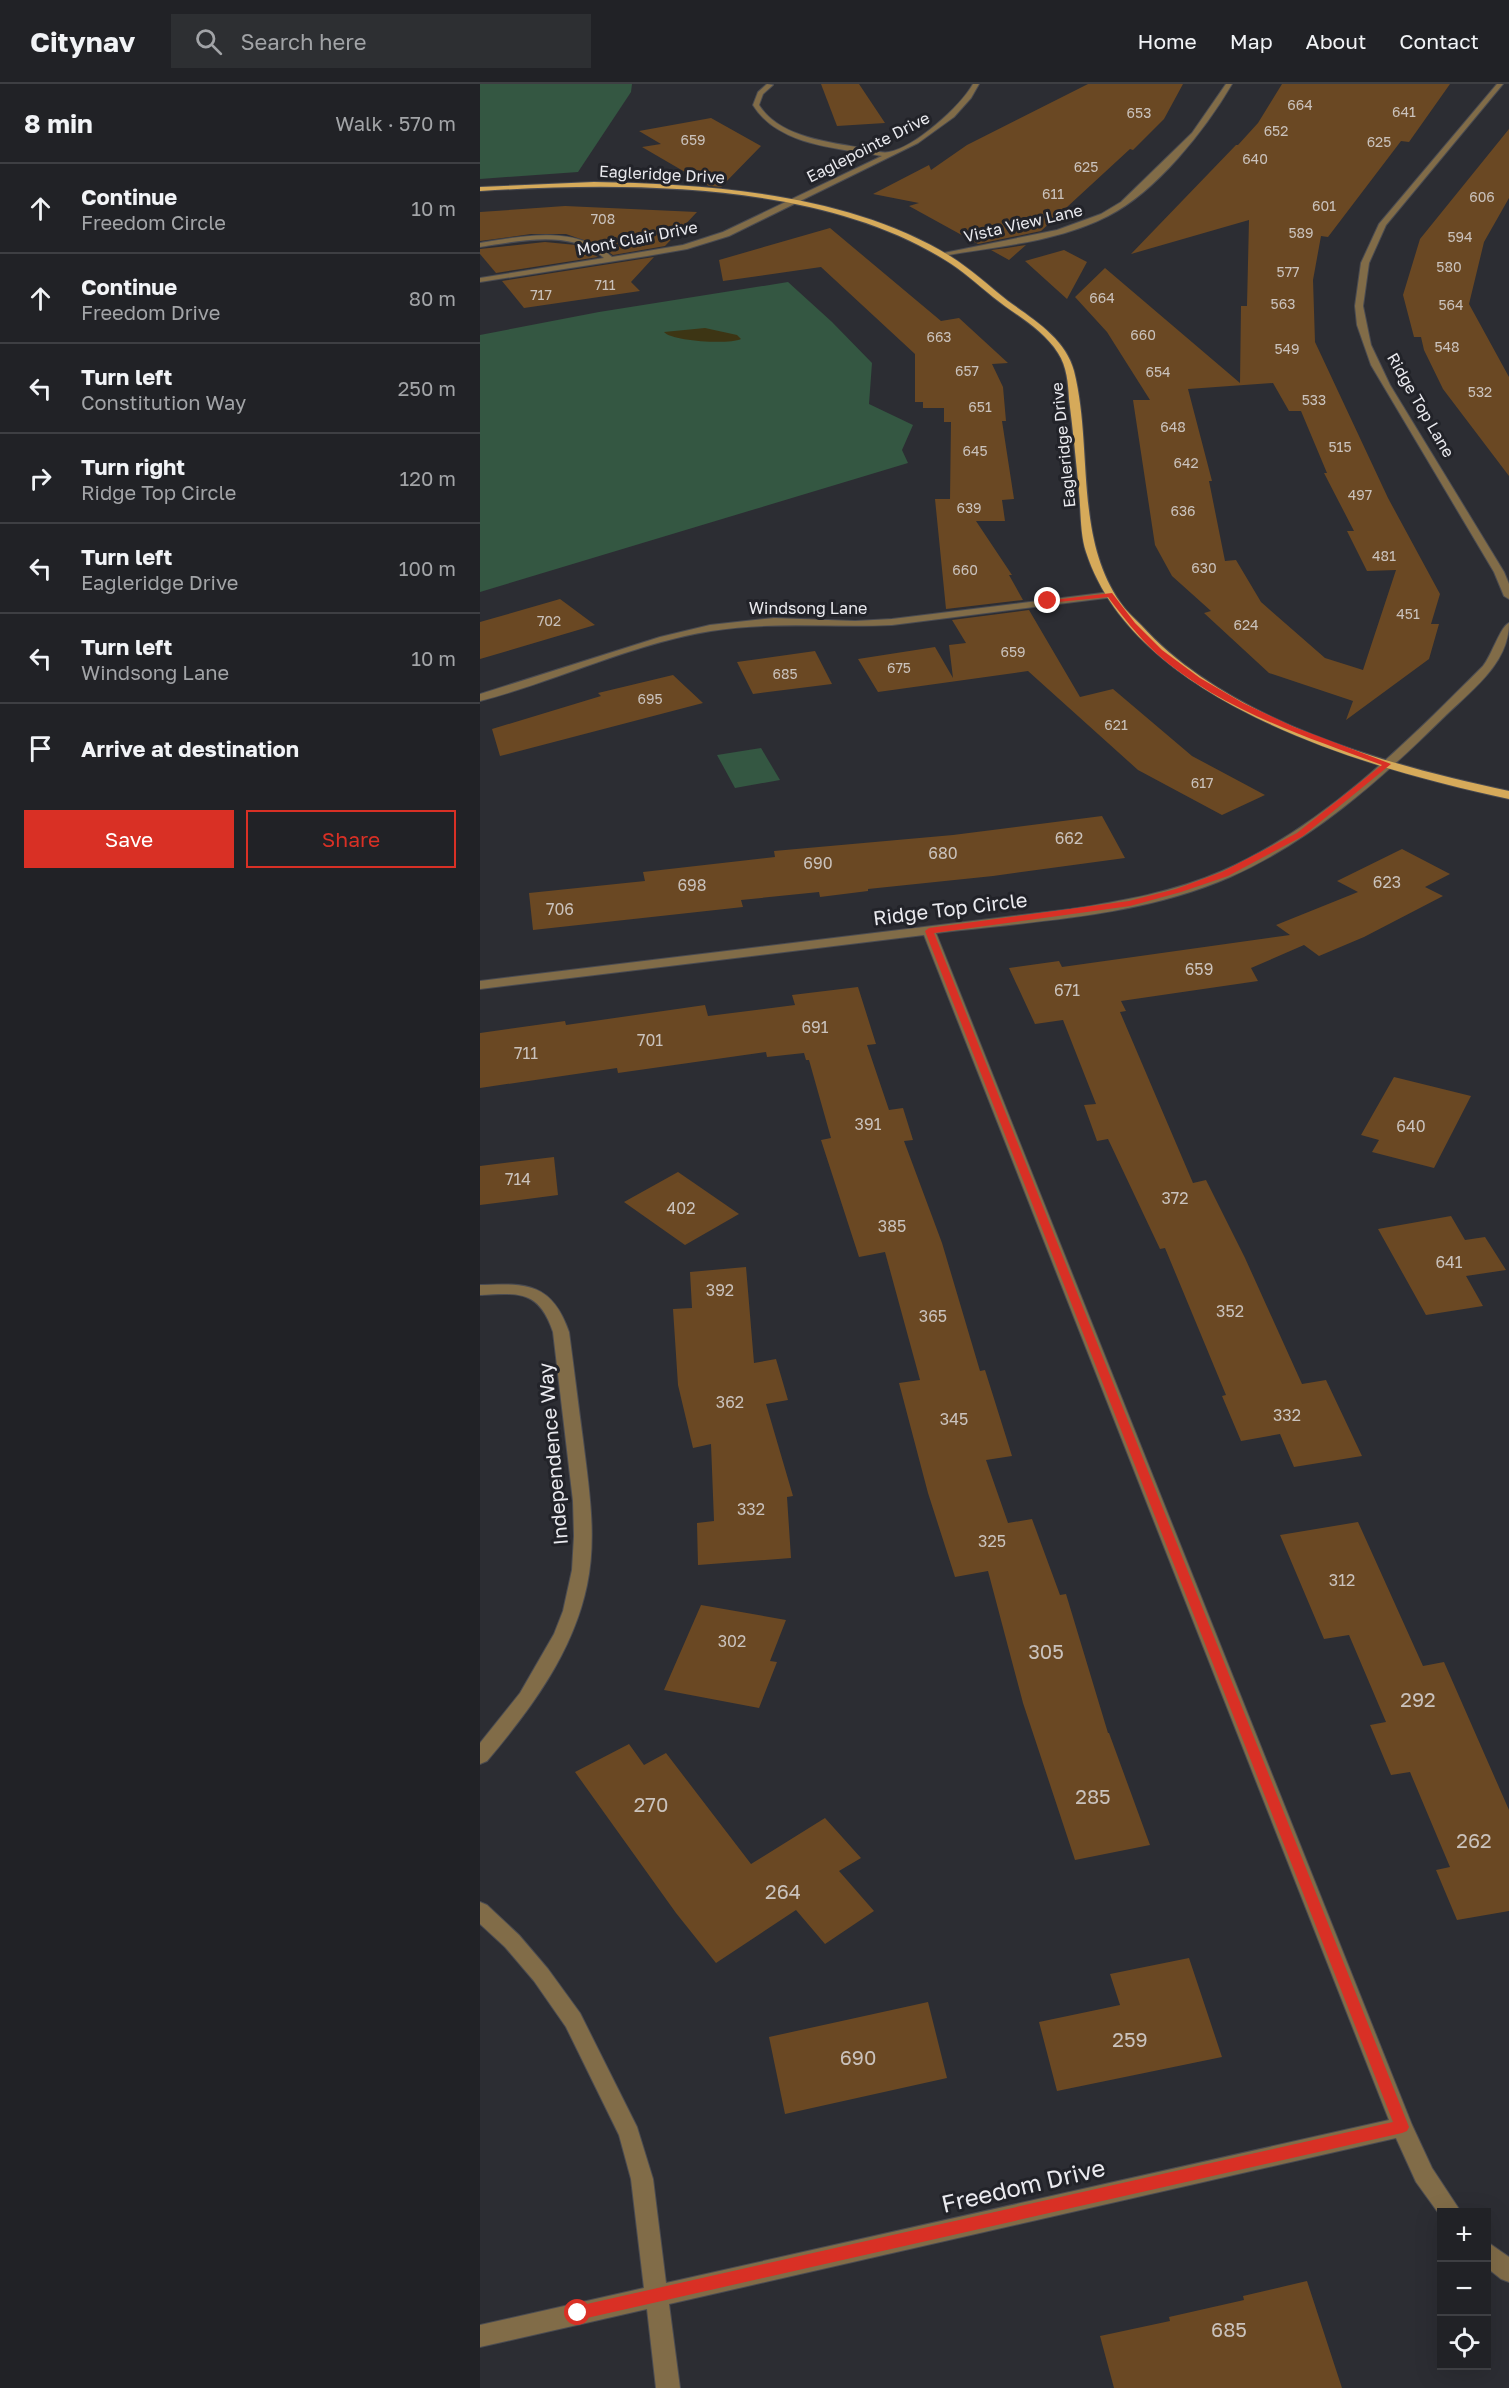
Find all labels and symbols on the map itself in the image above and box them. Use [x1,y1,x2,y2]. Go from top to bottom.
house number: 664 [1287,96,1313,113]
house number: 641 [1392,103,1416,120]
house number: 653 [1127,104,1151,121]
street label: Eaglepointe Drive [803,107,933,187]
house number: 652 [1264,122,1288,139]
house number: 659 [680,131,706,148]
house number: 625 [1367,133,1391,150]
house number: 640 [1242,150,1268,167]
house number: 625 [1074,158,1098,175]
street label: Eagleridge Drive [599,161,725,187]
house number: 611 [1042,185,1064,202]
house number: 606 [1469,188,1495,205]
house number: 601 [1312,197,1336,214]
street label: Vista View Lane [962,200,1084,246]
house number: 708 [591,210,615,227]
street label: Mont Clair Drive [575,216,699,260]
house number: 589 [1288,224,1314,241]
house number: 594 [1447,228,1473,245]
house number: 580 [1436,258,1462,275]
house number: 577 [1277,263,1299,280]
house number: 711 [595,276,616,293]
house number: 717 [530,286,552,303]
house number: 664 [1089,289,1115,306]
house number: 563 [1271,295,1295,312]
house number: 564 [1438,296,1464,313]
house number: 660 [1130,326,1156,343]
house number: 663 [926,328,952,345]
house number: 548 [1434,338,1460,355]
house number: 549 [1274,340,1300,357]
street label: Ridge Top Lane [1383,349,1459,461]
house number: 657 [955,362,979,379]
house number: 654 [1145,363,1171,380]
street label: Eagleridge Drive [1046,381,1080,509]
house number: 532 [1468,383,1492,400]
house number: 533 [1302,391,1326,408]
house number: 651 [968,398,992,415]
house number: 648 [1160,418,1186,435]
house number: 515 [1328,438,1352,455]
house number: 645 [962,442,988,459]
house number: 642 [1173,454,1199,471]
house number: 497 [1348,486,1372,503]
house number: 639 [956,499,982,516]
house number: 636 [1170,502,1196,519]
house number: 481 [1372,547,1396,564]
house number: 630 [1191,559,1217,576]
house number: 660 [952,561,978,578]
route end [1034,587,1060,613]
street label: Windsong Lane [749,598,867,618]
house number: 451 [1396,605,1420,622]
house number: 702 [537,612,561,629]
house number: 624 [1233,616,1259,633]
house number: 659 [1000,643,1026,660]
house number: 675 [887,659,911,676]
house number: 685 [772,665,798,682]
house number: 695 [637,690,663,707]
house number: 621 [1104,716,1128,733]
house number: 617 [1191,774,1213,791]
house number: 662 [1055,828,1083,848]
house number: 680 [928,843,958,863]
house number: 690 [803,853,833,873]
house number: 623 [1373,872,1401,892]
house number: 698 [677,875,707,895]
street label: Ridge Top Circle [871,887,1029,929]
house number: 706 [546,899,574,919]
house number: 659 [1185,959,1213,979]
house number: 671 [1054,980,1080,1000]
house number: 691 [801,1017,829,1037]
house number: 701 [637,1030,663,1050]
house number: 711 [514,1043,538,1063]
house number: 391 [855,1114,882,1134]
house number: 640 [1396,1116,1426,1136]
house number: 714 [505,1169,531,1189]
house number: 372 [1161,1188,1189,1208]
house number: 402 [667,1198,695,1218]
house number: 385 [878,1216,906,1236]
house number: 641 [1435,1252,1463,1272]
house number: 392 [706,1280,734,1300]
house number: 352 [1216,1301,1244,1321]
house number: 365 [919,1306,947,1326]
street label: Independence Way [532,1362,572,1546]
house number: 362 [716,1392,744,1412]
house number: 332 [1273,1405,1301,1425]
house number: 345 [940,1409,968,1429]
house number: 332 [737,1499,765,1519]
house number: 325 [978,1531,1006,1551]
house number: 312 [1329,1570,1355,1590]
house number: 302 [718,1631,746,1651]
house number: 305 [1028,1639,1064,1663]
house number: 292 [1400,1687,1436,1711]
house number: 285 [1075,1784,1111,1808]
house number: 270 [634,1792,668,1816]
house number: 262 [1456,1828,1492,1852]
house number: 264 [765,1879,801,1903]
house number: 259 [1112,2027,1148,2051]
house number: 690 [840,2045,876,2069]
street label: Freedom Drive [938,2152,1108,2218]
route start [564,2299,590,2325]
house number: 685 [1211,2317,1247,2341]

